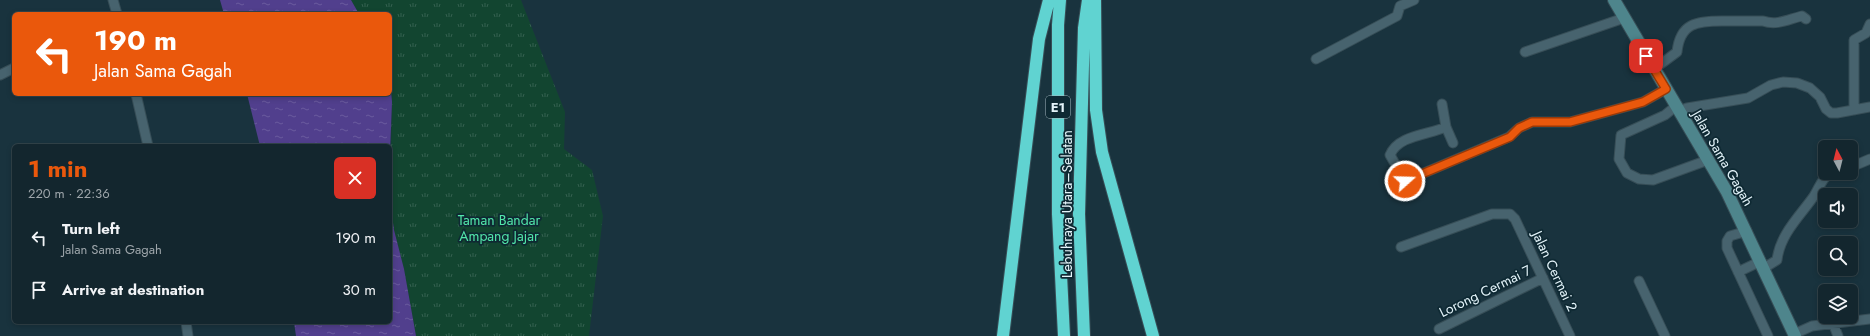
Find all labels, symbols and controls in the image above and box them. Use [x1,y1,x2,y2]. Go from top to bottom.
text: 190 m [94,20,177,61]
icon: left [28,28,80,80]
pin [1629,39,1663,73]
icon: arrive [1635,45,1657,67]
text: Jalan Sama Gagah [94,58,232,84]
road number: E1 [1046,96,1070,118]
street label: Jalan Sama Gagah [1686,105,1759,210]
street label: Lebuhraya Utara–Selatan [1057,130,1077,278]
north arrow [1818,140,1858,180]
map controls [1818,140,1858,324]
text: 1 min [28,151,88,186]
button: close [334,157,376,199]
position arrow [1384,160,1426,202]
text: 220 m · 22:36 [28,184,110,203]
button: sound [1818,188,1858,228]
park label: Taman Bandar Ampang Jajar [458,210,540,246]
text: Turn left [62,218,120,240]
street label: Jalan Cermai 2 [1527,226,1582,315]
icon: left [28,227,50,249]
text: 190 m [335,227,376,249]
button: search [1818,236,1858,276]
text: Jalan Sama Gagah [62,240,162,259]
street label: Lorong Cermai 7 [1436,260,1535,322]
icon: arrive [28,279,50,301]
text: Arrive at destination [62,279,204,301]
text: 30 m [343,279,376,301]
button: layers [1818,284,1858,324]

